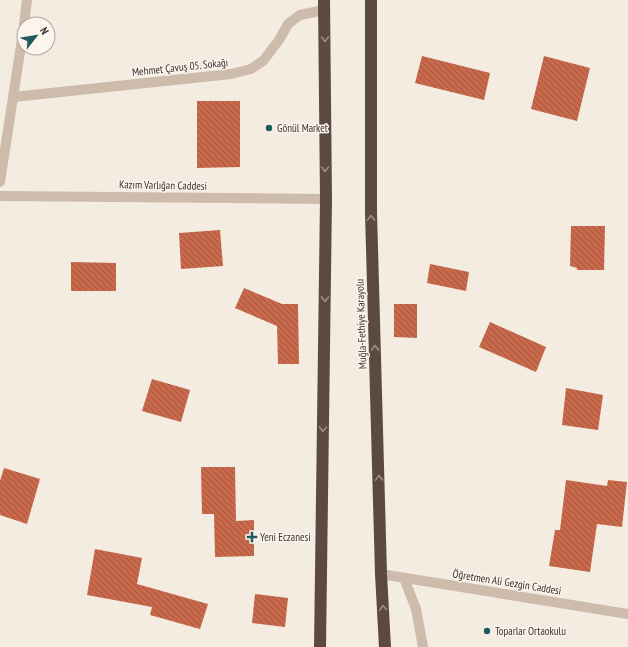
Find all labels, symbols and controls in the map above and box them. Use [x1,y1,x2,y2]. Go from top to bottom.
north arrow [16,16,56,56]
text: N [37,25,52,37]
one-way arrow [321,36,329,42]
street label: Mehmet Çavuş 05. Sokağı [131,55,229,79]
place label: Gönül Market [277,121,328,135]
marker: Gönül Market [264,123,274,133]
one-way arrow [321,166,329,172]
street label: Kazım Varlığan Caddesi [119,177,207,193]
one-way arrow [367,215,375,221]
street label: Muğla-Fethiye Karayolu [352,278,370,369]
one-way arrow [321,296,329,302]
one-way arrow [371,345,379,351]
one-way arrow [319,426,327,432]
one-way arrow [374,475,383,481]
place label: Yeni Eczanesi [260,530,311,544]
marker: Yeni Eczanesi [247,532,257,542]
street label: Öğretmen Ali Gezgin Caddesi [452,566,562,598]
one-way arrow [379,605,387,611]
place label: Toparlar Ortaokulu [495,624,566,638]
marker: Toparlar Ortaokulu [482,626,492,636]

